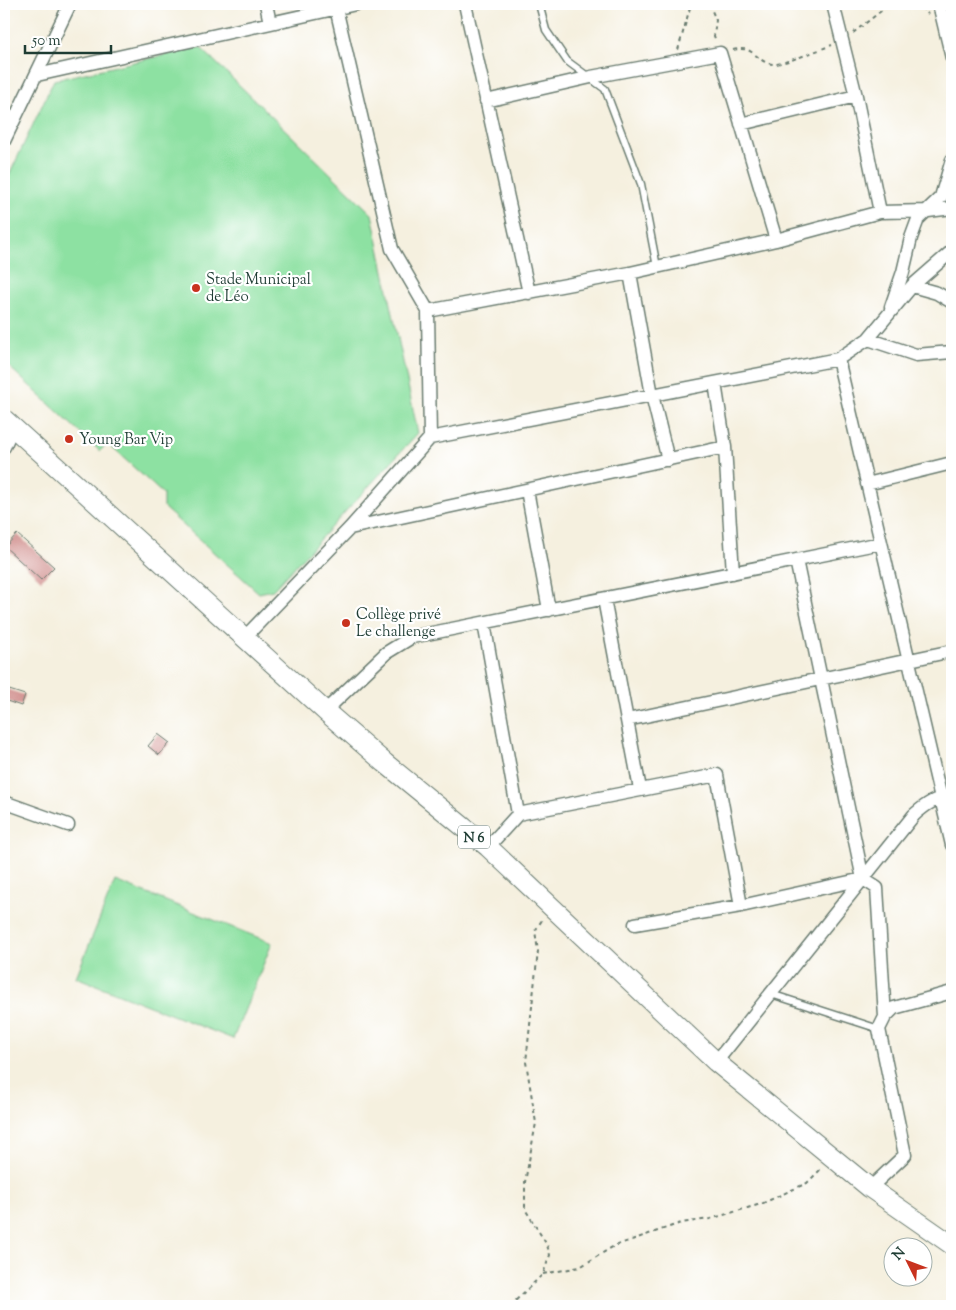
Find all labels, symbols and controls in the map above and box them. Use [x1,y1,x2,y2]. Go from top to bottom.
scale bar [25,22,111,54]
text: 50 m [31,31,61,52]
place label: Stade Municipal de Léo [206,270,311,308]
marker: Stade Municipal de Léo [190,282,202,294]
place label: Young Bar Vip [79,430,173,451]
marker: Young Bar Vip [63,433,75,445]
place label: Collège privé Le challenge [356,605,441,643]
marker: Collège privé Le challenge [340,617,352,629]
road number: N 6 [458,826,490,849]
north arrow [884,1238,934,1288]
text: N [889,1244,911,1265]

